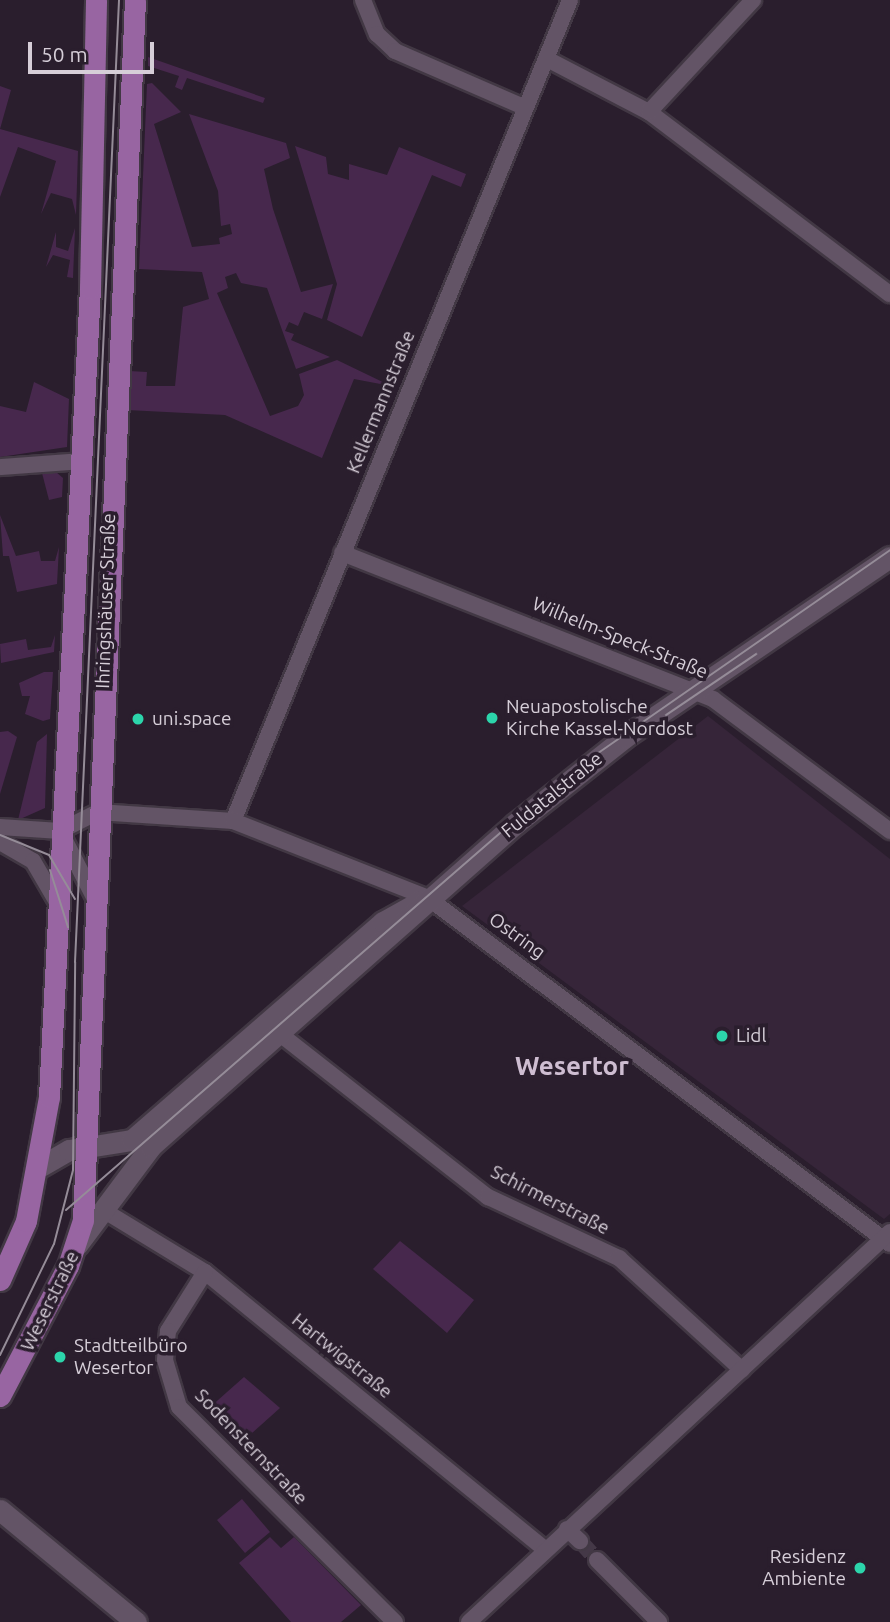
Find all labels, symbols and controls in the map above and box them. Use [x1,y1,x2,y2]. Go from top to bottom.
scale bar [32,28,158,72]
text: 50 m [41,42,88,66]
street label: Kellermannstraße [342,327,420,477]
street label: Ihringshäuser Straße [92,513,120,689]
street label: Wilhelm-Speck-Straße [529,592,711,684]
place label: Neuapostolische Kirche Kassel-Nordost [506,696,693,740]
place label: uni.space [152,708,231,730]
marker: Neuapostolische Kirche Kassel-Nordost [484,710,500,726]
marker: uni.space [130,711,146,727]
street label: Fuldatalstraße [497,747,607,843]
street label: Ostring [484,908,550,964]
place label: Lidl [736,1025,766,1047]
marker: Lidl [714,1028,730,1044]
district label: Wesertor [515,1050,629,1082]
street label: Schirmerstraße [487,1160,613,1240]
street label: Weserstraße [16,1247,84,1355]
street label: Hartwigstraße [287,1309,397,1403]
place label: Stadtteilbüro Wesertor [74,1335,188,1379]
marker: Stadtteilbüro Wesertor [52,1349,68,1365]
street label: Sodensternstraße [190,1384,312,1510]
place label: Residenz Ambiente [762,1546,846,1590]
marker: Residenz Ambiente [852,1560,868,1576]

